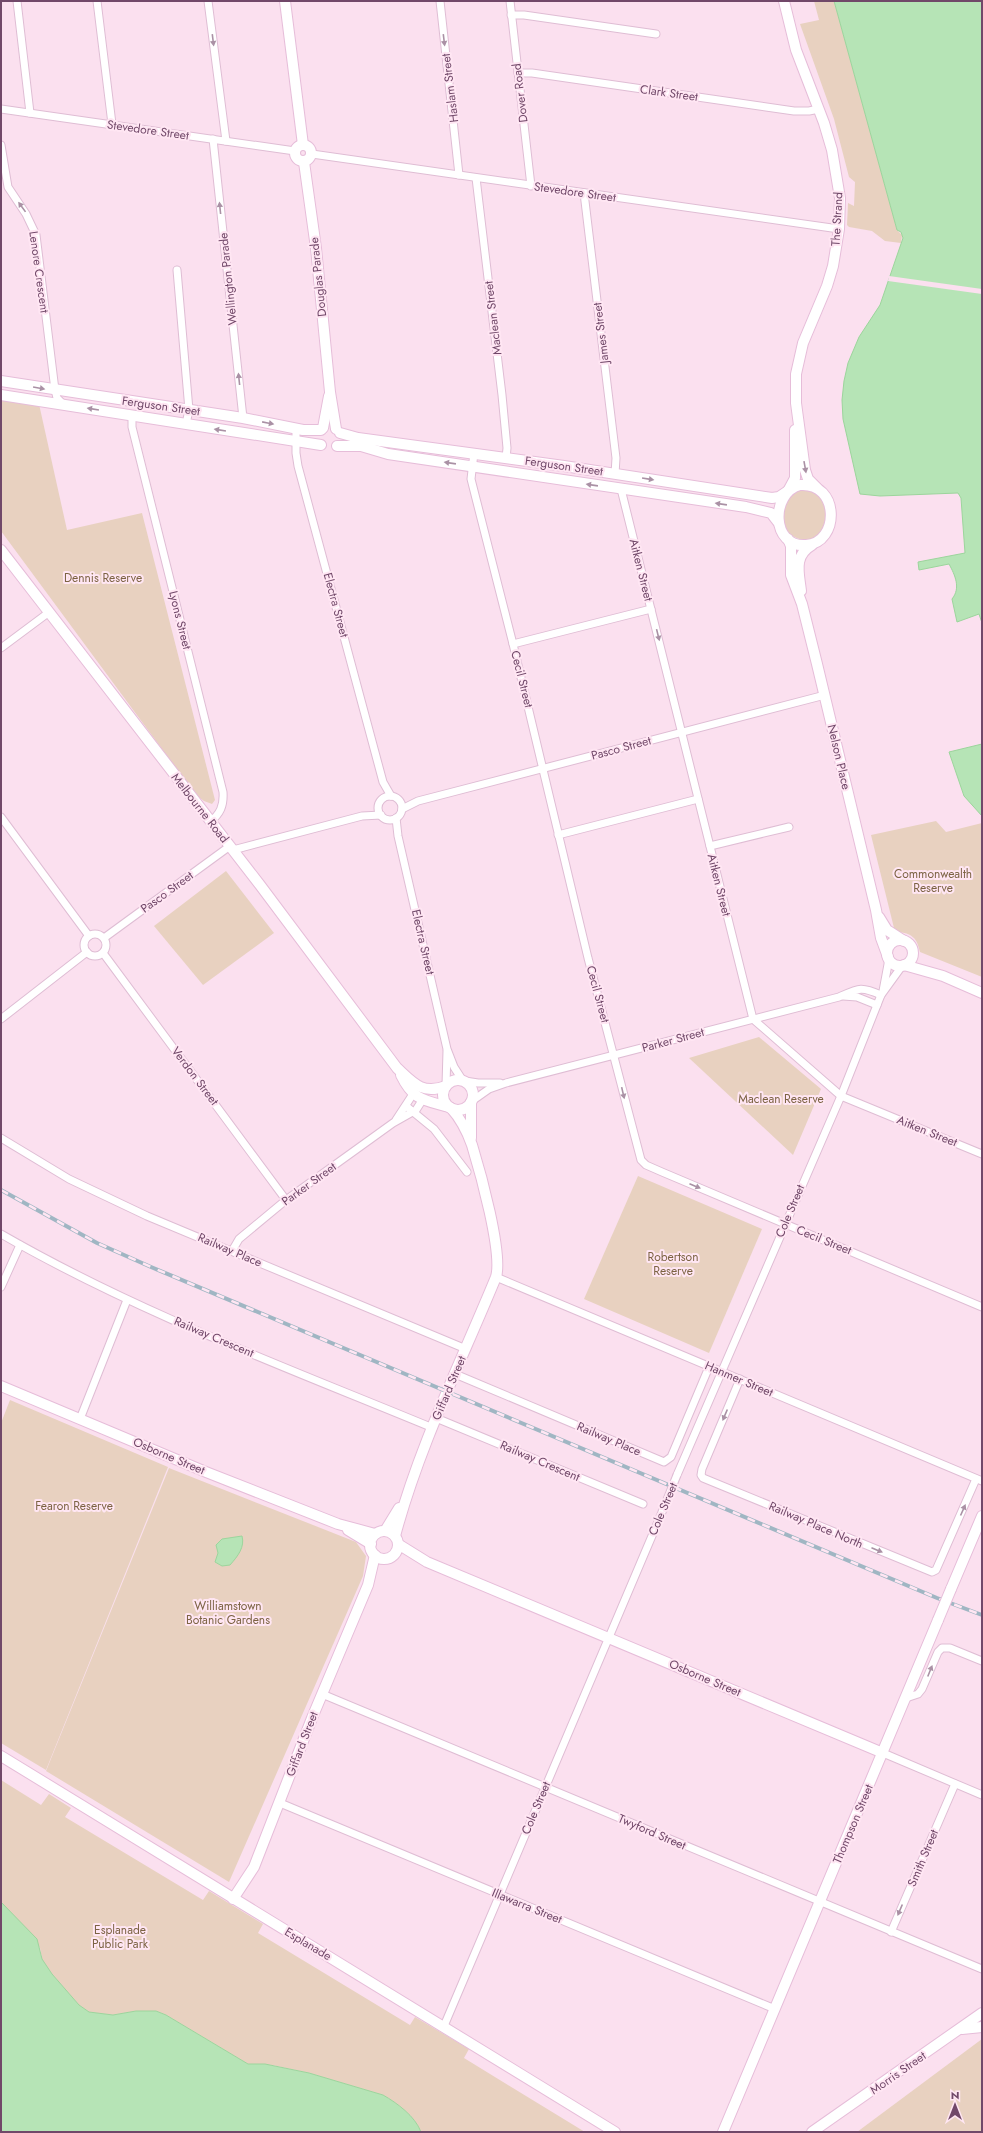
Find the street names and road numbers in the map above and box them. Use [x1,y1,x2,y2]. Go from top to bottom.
street label: Haslam Street [437,52,463,123]
street label: Dover Road [507,62,533,124]
street label: Clark Street [639,80,699,106]
street label: Stevedore Street [106,115,190,145]
street label: Stevedore Street [533,177,617,207]
street label: The Strand [827,191,847,247]
street label: Lenore Crescent [24,230,54,314]
street label: Wellington Parade [214,232,242,326]
street label: Douglas Parade [305,236,331,318]
street label: Maclean Street [480,280,506,356]
street label: James Street [588,301,614,366]
street label: Ferguson Street [121,392,201,420]
street label: Ferguson Street [524,452,604,480]
street label: Aitken Street [625,537,657,603]
street label: Electra Street [319,571,353,639]
street label: Lyons Street [164,589,196,651]
street label: Cecil Street [506,649,538,710]
street label: Nelson Place [823,723,855,791]
street label: Pasco Street [589,731,653,765]
street label: Melbourne Road [167,769,233,847]
street label: Aitken Street [703,852,735,918]
street label: Pasco Street [137,867,197,917]
street label: Electra Street [407,908,439,976]
street label: Cecil Street [582,964,614,1025]
street label: Parker Street [640,1023,706,1057]
street label: Verdon Street [167,1043,223,1109]
street label: Aitken Street [894,1111,960,1151]
street label: Parker Street [278,1158,340,1210]
street label: Cole Street [771,1182,809,1240]
street label: Cecil Street [794,1221,854,1259]
street label: Railway Place [195,1228,265,1272]
street label: Railway Crescent [171,1312,257,1362]
street label: Giffard Street [427,1353,471,1423]
street label: Hanmer Street [702,1357,776,1402]
street label: Railway Place [574,1417,644,1461]
street label: Osborne Street [130,1433,208,1479]
street label: Railway Crescent [497,1436,583,1486]
street label: Cole Street [644,1480,682,1538]
street label: Railway Place North [766,1497,866,1553]
street label: Osborne Street [666,1655,744,1701]
street label: Giffard Street [281,1709,323,1779]
street label: Cole Street [517,1779,555,1837]
street label: Thompson Street [828,1781,878,1866]
street label: Twyford Street [615,1810,689,1854]
street label: Smith Street [903,1827,943,1889]
street label: Illawarra Street [489,1884,565,1928]
street label: Esplanade [281,1923,335,1965]
street label: Morris Street [866,2047,930,2099]

